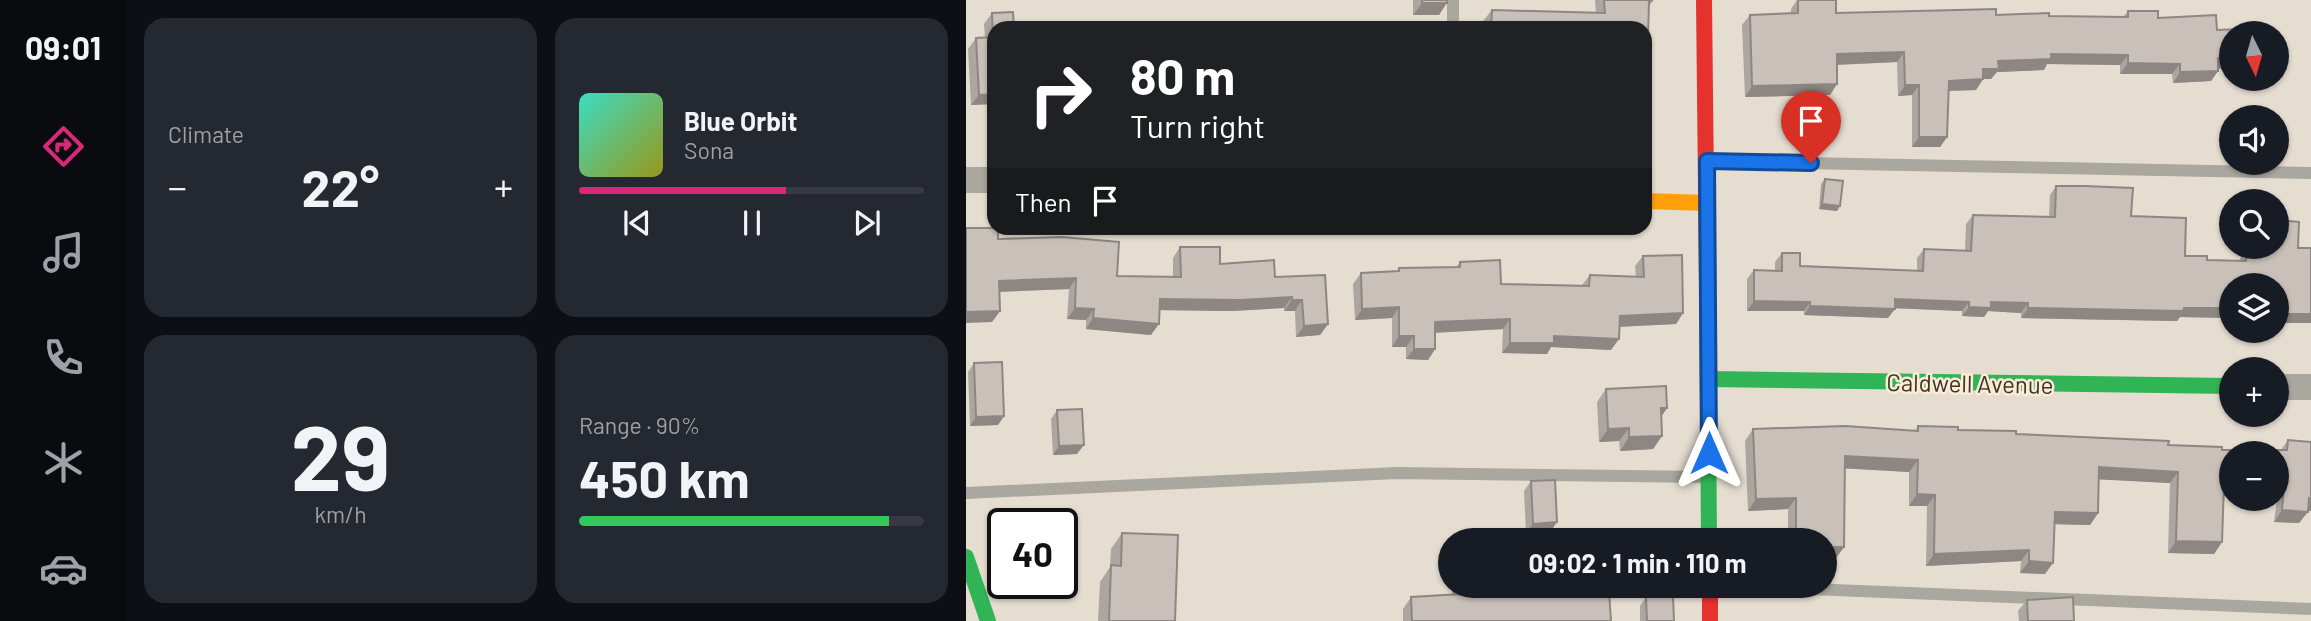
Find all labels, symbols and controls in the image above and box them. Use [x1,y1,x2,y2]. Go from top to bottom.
north arrow [2219,21,2289,91]
map controls [2219,21,2289,511]
text: 09:01 [25,28,101,66]
text: 80 m [1130,46,1235,105]
icon: right [1015,49,1106,140]
pin [1781,91,1841,163]
icon: arrive [1792,102,1830,140]
text: Blue Orbit [684,105,797,136]
button: sound [2219,105,2289,175]
text: Turn right [1130,106,1265,144]
text: Climate [168,120,244,148]
icon: directions [39,122,88,171]
text: Sona [684,136,734,164]
text: 22° [302,155,379,217]
text: − [168,163,187,209]
text: + [494,163,513,209]
icon: arrive [1086,182,1124,220]
text: Then [1015,186,1072,217]
button: search [2219,189,2289,259]
icon: previous [618,204,656,242]
icon: pause [733,204,771,242]
icon: next [848,204,886,242]
icon: music [39,228,88,277]
button: layers [2219,273,2289,343]
icon: phone [39,333,88,382]
button: + [2219,357,2289,427]
street label: Caldwell Avenue [1886,367,2054,399]
text: 29 [291,400,390,509]
text: Range · 90% [579,411,700,439]
position arrow [1672,416,1746,490]
icon: climate [39,438,88,487]
button: − [2219,441,2289,511]
text: 450 km [579,446,750,508]
text: km/h [314,500,367,528]
speed limit sign: 40 [987,508,1078,599]
icon: car [39,544,88,593]
text: 09:02 · 1 min · 110 m [1529,547,1746,578]

